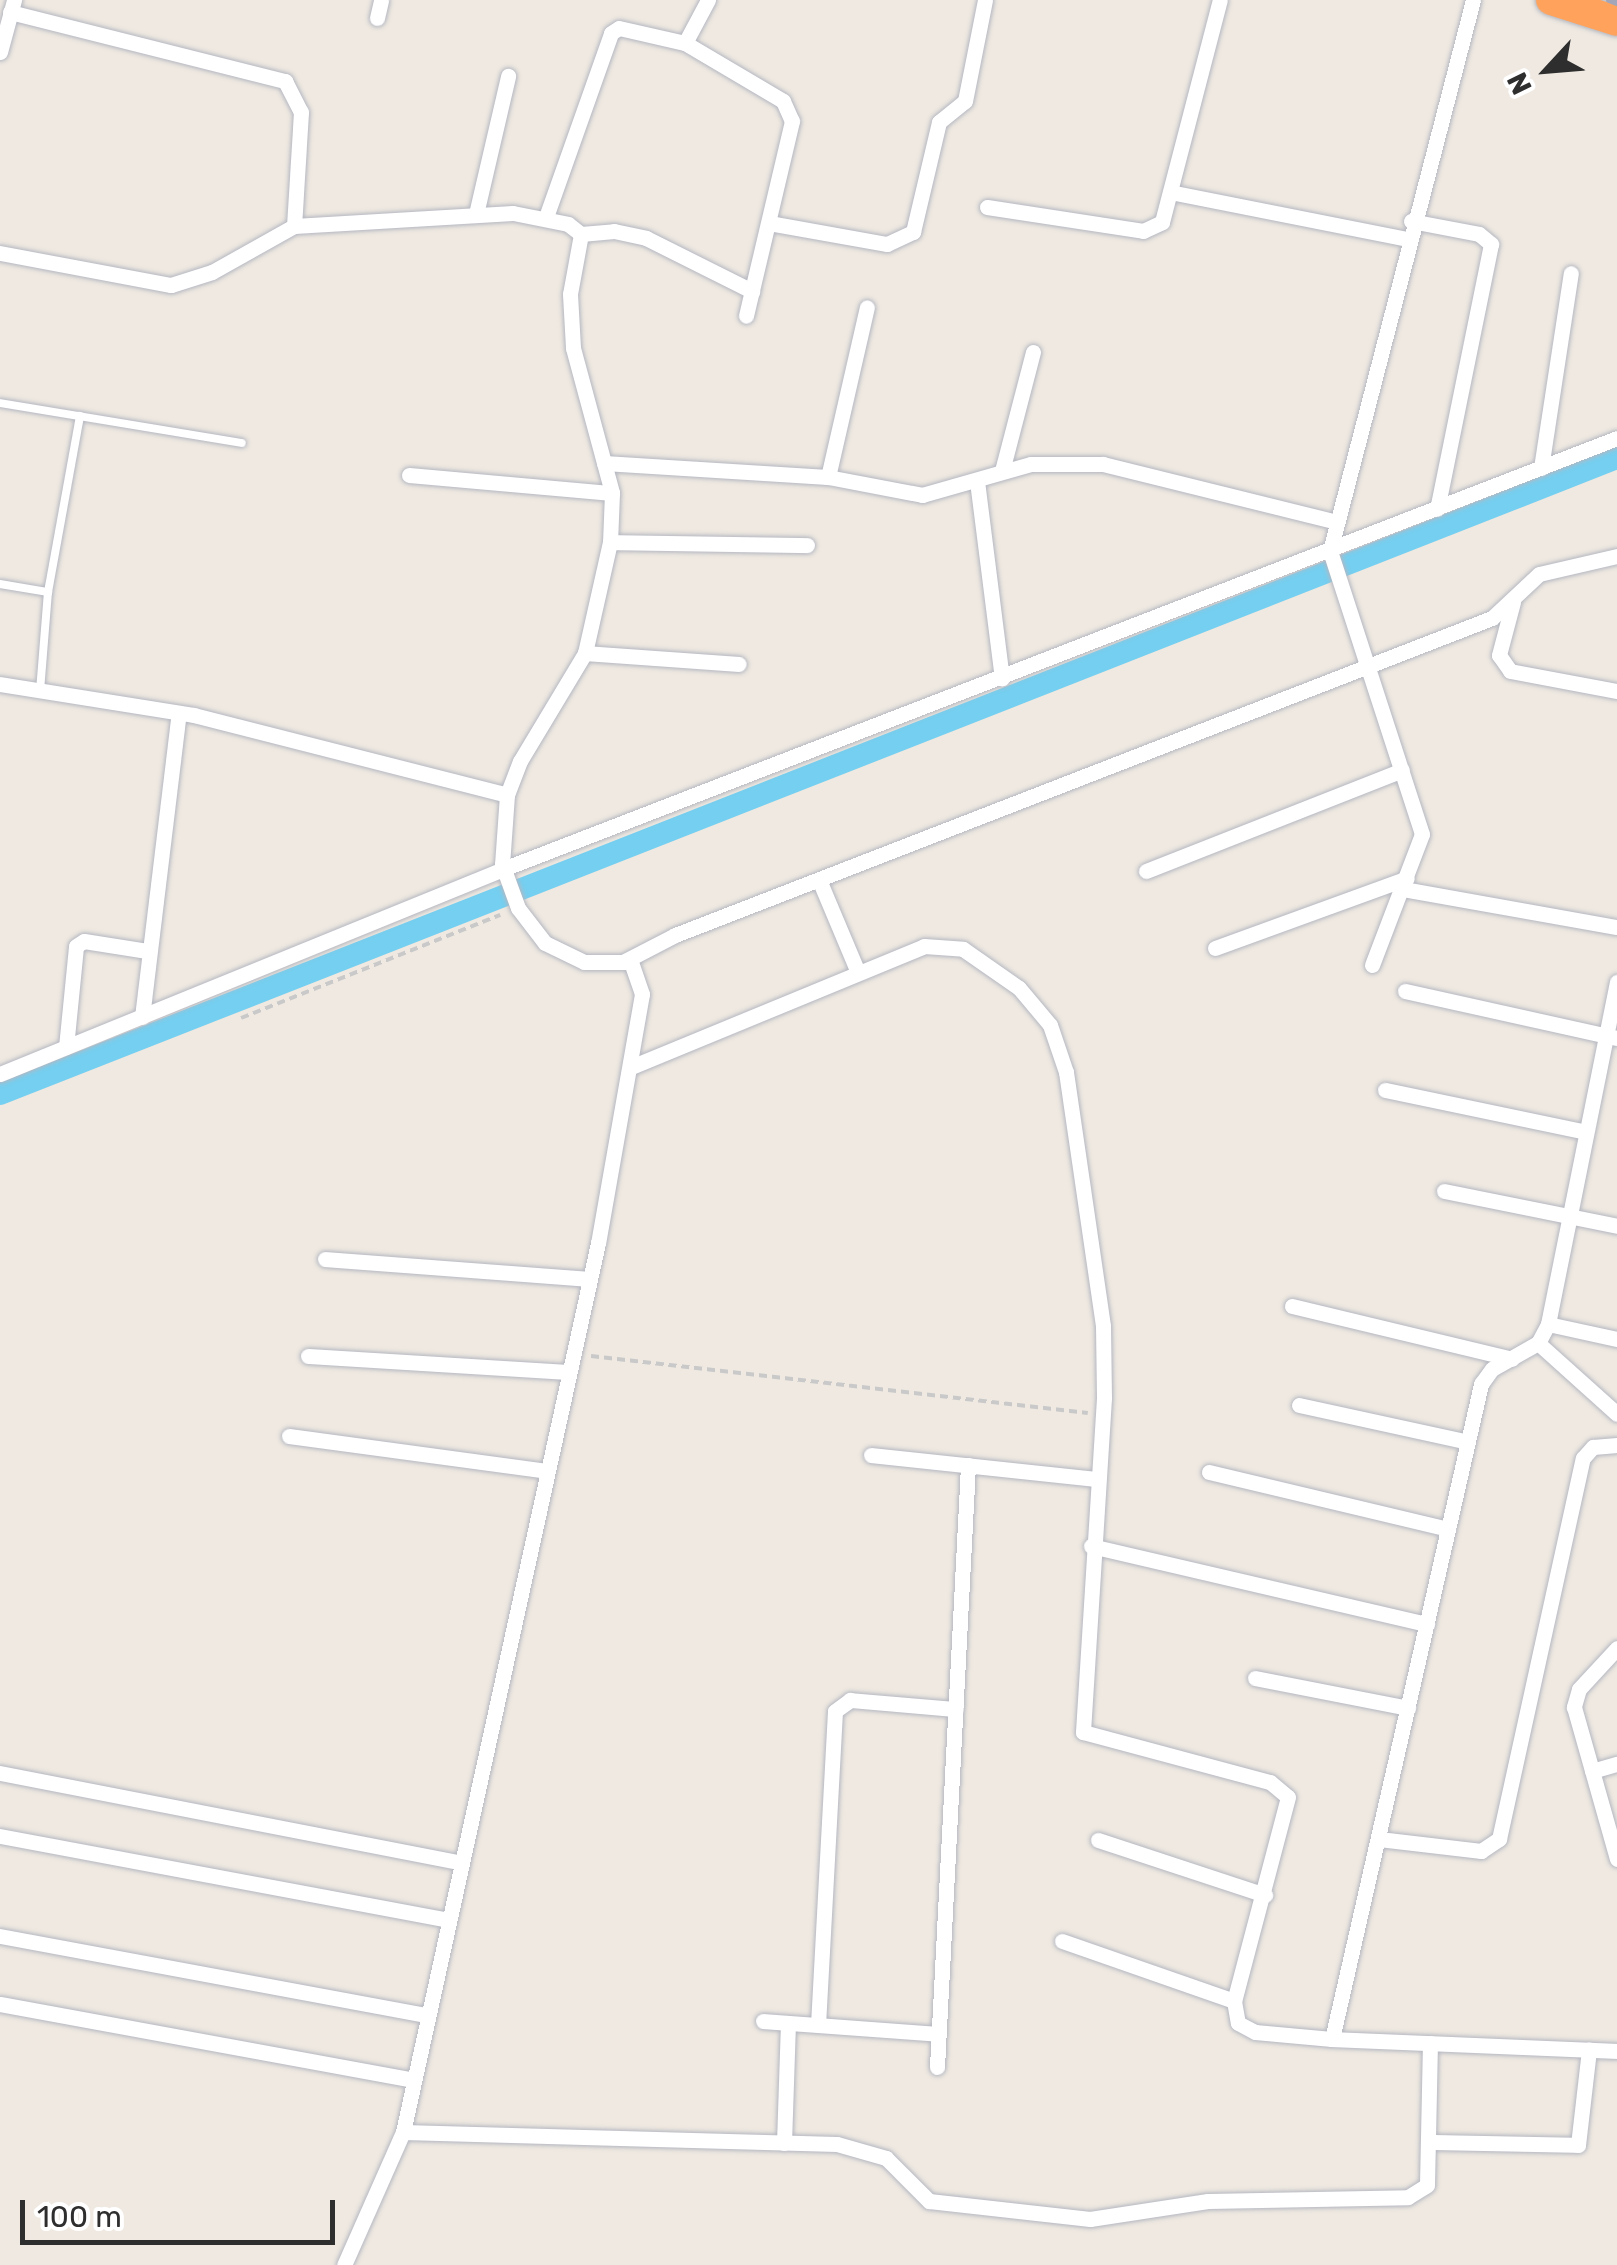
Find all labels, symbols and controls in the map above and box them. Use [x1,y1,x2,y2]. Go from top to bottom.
north arrow [1497,20,1597,120]
text: N [1500,67,1539,100]
scale bar [25,2180,340,2242]
text: 100 m [37,2199,122,2235]

